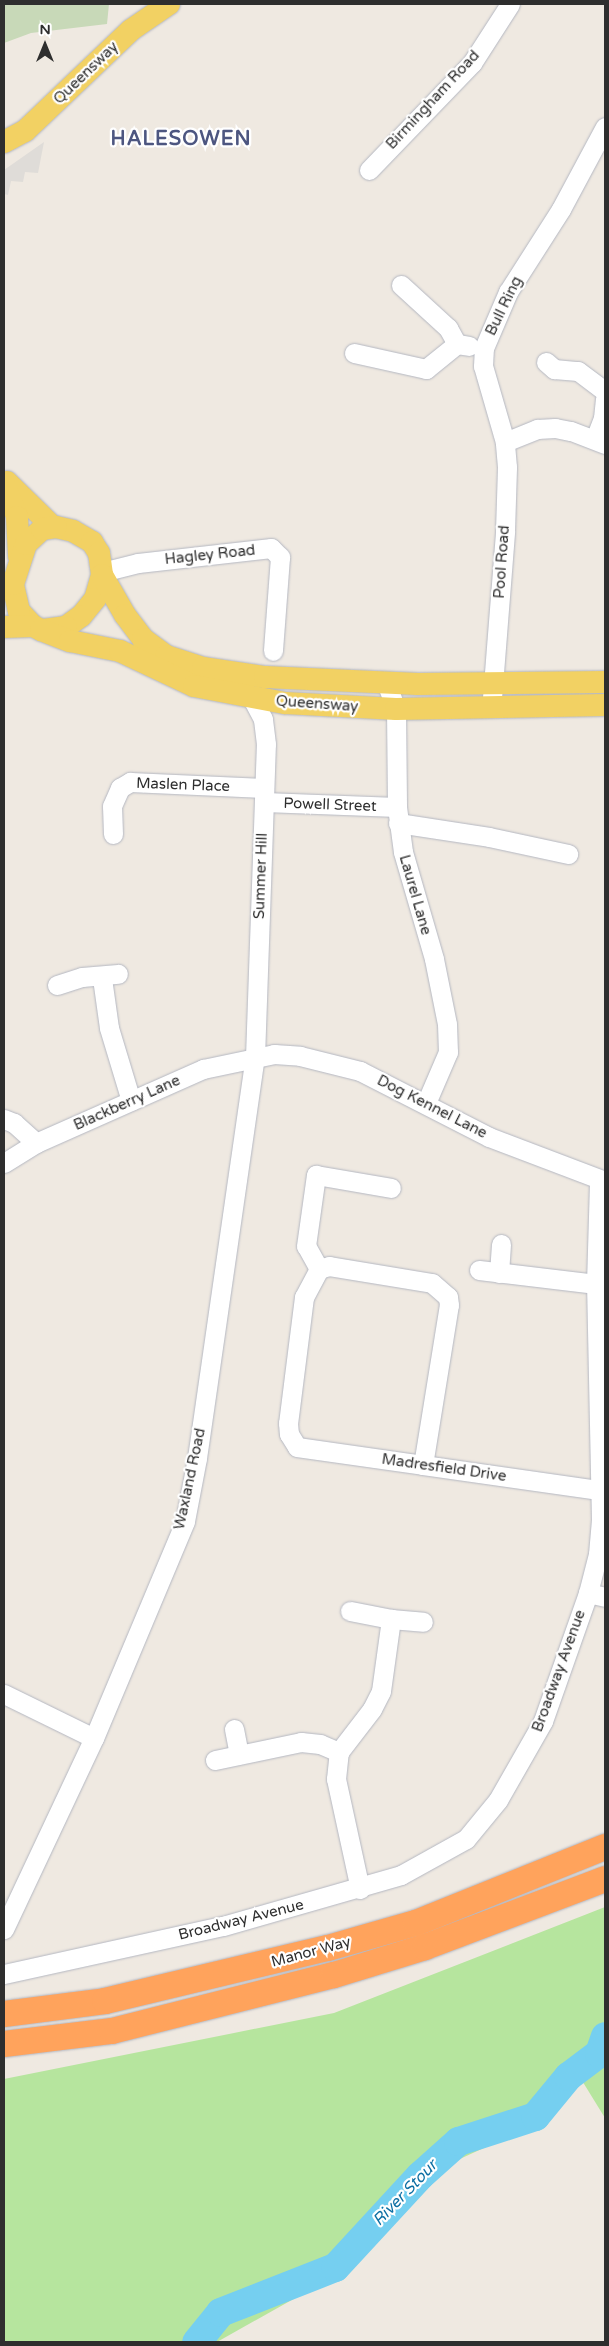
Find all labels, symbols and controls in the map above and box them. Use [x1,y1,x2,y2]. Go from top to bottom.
north arrow [20,20,70,70]
text: N [39,21,51,38]
street label: Queensway [50,38,122,108]
street label: Birmingham Road [383,47,483,153]
district label: HALESOWEN [109,127,253,151]
street label: Bull Ring [482,273,526,339]
street label: Pool Road [490,525,514,599]
street label: Hagley Road [164,541,256,569]
street label: Queensway [275,692,359,716]
street label: Maslen Place [136,774,230,796]
street label: Powell Street [283,794,377,816]
street label: Summer Hill [250,833,272,919]
street label: Laurel Lane [395,853,435,937]
street label: Blackberry Lane [71,1071,183,1135]
street label: Dog Kennel Lane [374,1071,490,1143]
street label: Waxland Road [170,1427,210,1531]
street label: Madresfield Drive [381,1450,507,1486]
street label: Broadway Avenue [529,1608,589,1734]
street label: Broadway Avenue [176,1896,306,1944]
street label: Manor Way [269,1933,353,1971]
water label: River Stour [369,2156,441,2230]

